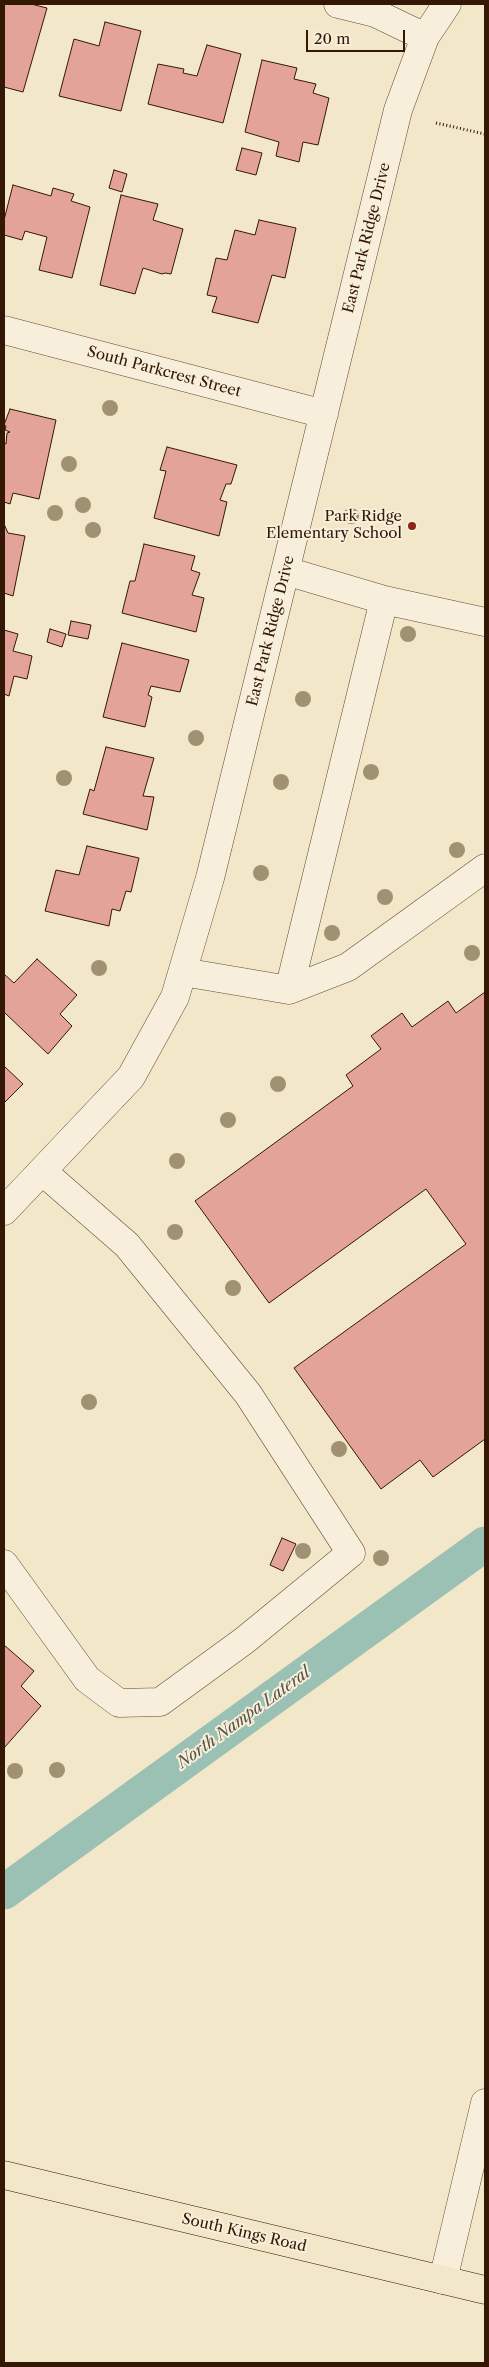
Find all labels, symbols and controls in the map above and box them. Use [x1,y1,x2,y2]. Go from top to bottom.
scale bar [309,20,408,52]
text: 20 m [314,29,350,48]
street label: East Park Ridge Drive [340,161,394,315]
street label: South Parkcrest Street [85,343,243,401]
place label: Park Ridge Elementary School [266,508,402,543]
marker: Park Ridge Elementary School [406,520,418,532]
street label: East Park Ridge Drive [244,554,298,708]
water label: North Nampa Lateral [174,1663,314,1773]
street label: South Kings Road [180,2210,308,2256]

